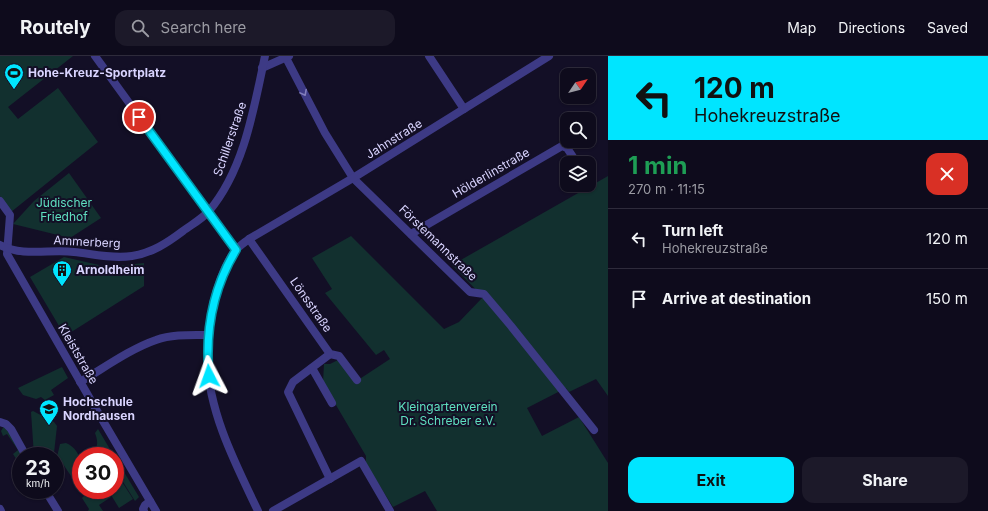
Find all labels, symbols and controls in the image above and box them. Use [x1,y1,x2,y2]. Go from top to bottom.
search box [115,10,395,46]
text: Routely [20,16,91,39]
icon: search [129,17,151,39]
text: Search here [161,18,246,37]
text: Map [787,19,816,36]
text: Directions [838,19,905,36]
text: Saved [927,19,968,36]
sports icon: Hohe-Kreuz-Sportplatz [3,62,25,90]
place label: Hohe-Kreuz-Sportplatz [28,65,166,80]
north arrow [560,68,596,104]
map controls [560,68,596,192]
text: 120 m [694,71,775,105]
icon: left [628,72,680,124]
one-way arrow [299,89,306,96]
pin [122,100,156,134]
street label: Schillerstraße [210,100,249,178]
text: Hohekreuzstraße [694,105,841,126]
icon: arrive [128,106,150,128]
button: search [560,112,596,148]
street label: Jahnstraße [363,115,425,162]
street label: Hölderlinstraße [449,144,532,201]
text: 1 min [628,151,687,180]
button: close [926,153,968,195]
button: layers [560,156,596,192]
text: 270 m · 11:15 [628,181,705,197]
park label: Jüdischer Friedhof [36,195,92,224]
street label: Förstemannstraße [396,202,481,284]
text: Turn left [662,221,723,240]
icon: left [628,228,650,250]
text: 120 m [926,229,968,248]
street label: Ammerberg [53,232,121,251]
text: Hohekreuzstraße [662,240,768,256]
building icon: Arnoldheim [51,259,73,287]
place label: Arnoldheim [76,262,144,277]
street label: Lönsstraße [287,274,336,335]
icon: arrive [628,288,650,310]
text: Arrive at destination [662,289,811,308]
text: 150 m [926,289,968,308]
street label: Kleiststraße [55,321,102,386]
position arrow [188,355,230,397]
place label: Hochschule Nordhausen [63,394,135,423]
school or university icon: Hochschule Nordhausen [38,398,60,426]
park label: Kleingartenverein Dr. Schreber e.V. [398,399,498,428]
speed limit sign: 30 [72,447,124,499]
text: 23 [25,456,51,480]
button: Exit [628,457,794,503]
button: Share [802,457,968,503]
text: km/h [26,477,50,489]

